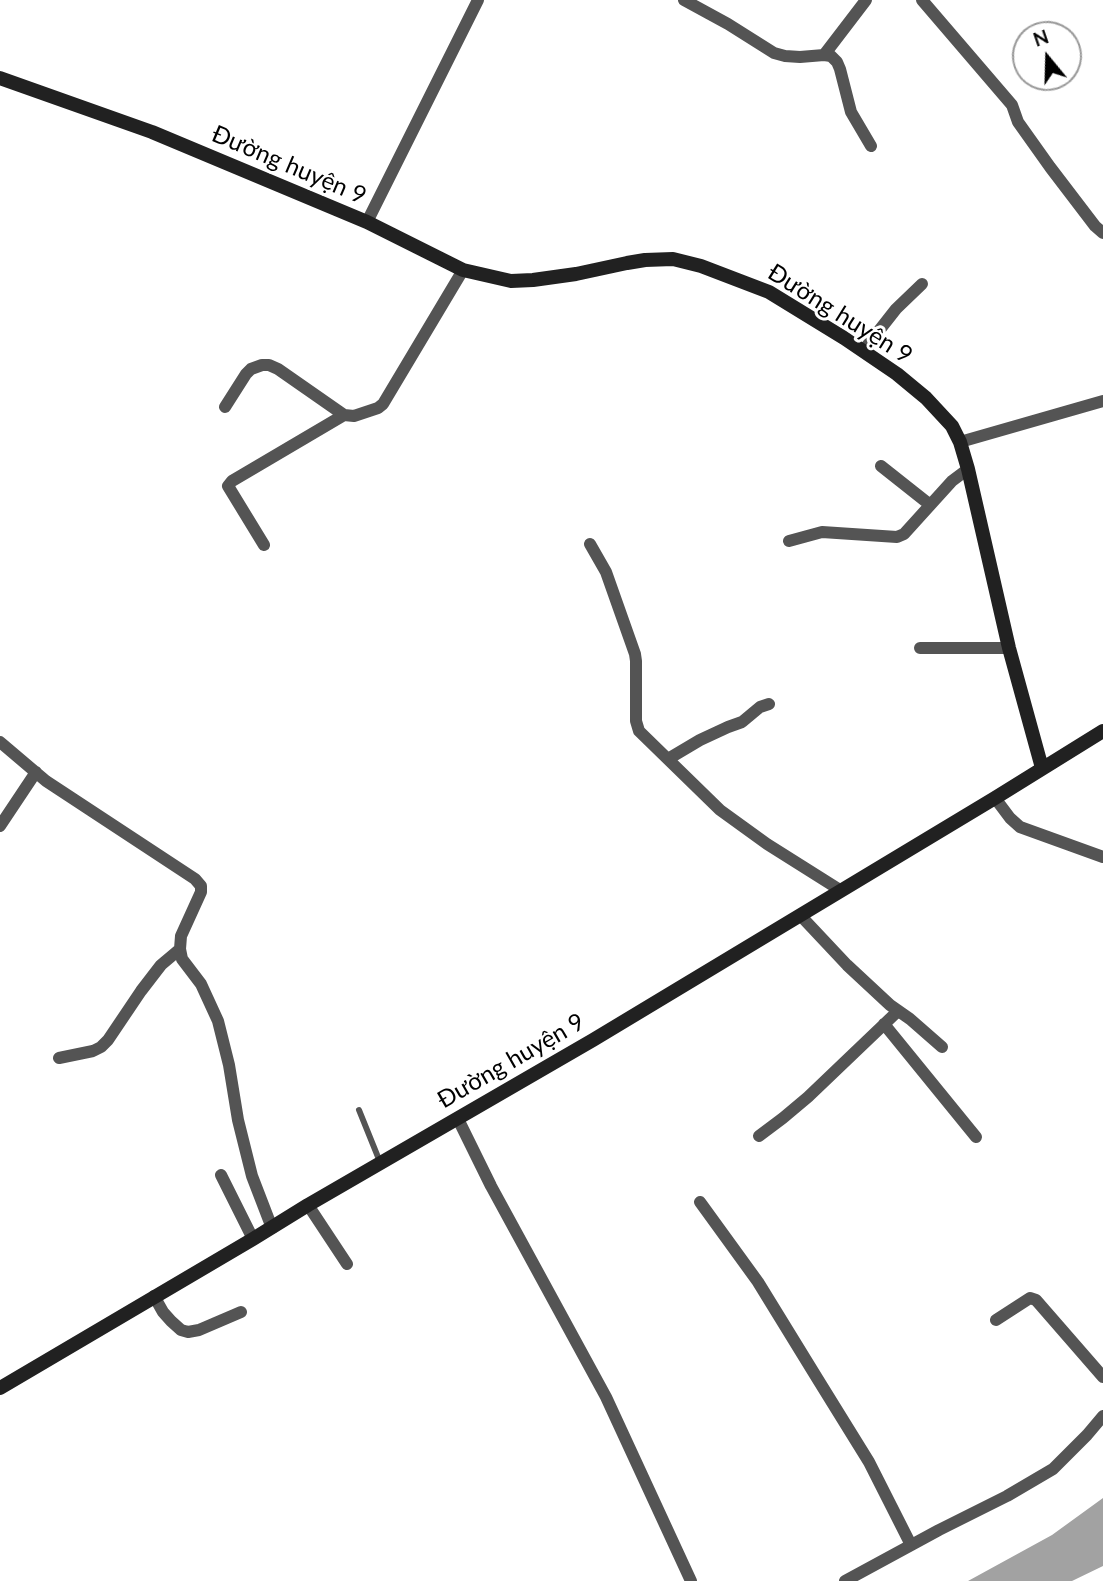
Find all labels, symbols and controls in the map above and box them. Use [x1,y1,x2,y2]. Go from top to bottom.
north arrow [1012,21,1082,91]
text: N [1030,24,1051,51]
street label: Đường huyện 9 [207,120,371,210]
street label: Đường huyện 9 [762,258,918,370]
street label: Đường huyện 9 [432,1007,590,1115]

